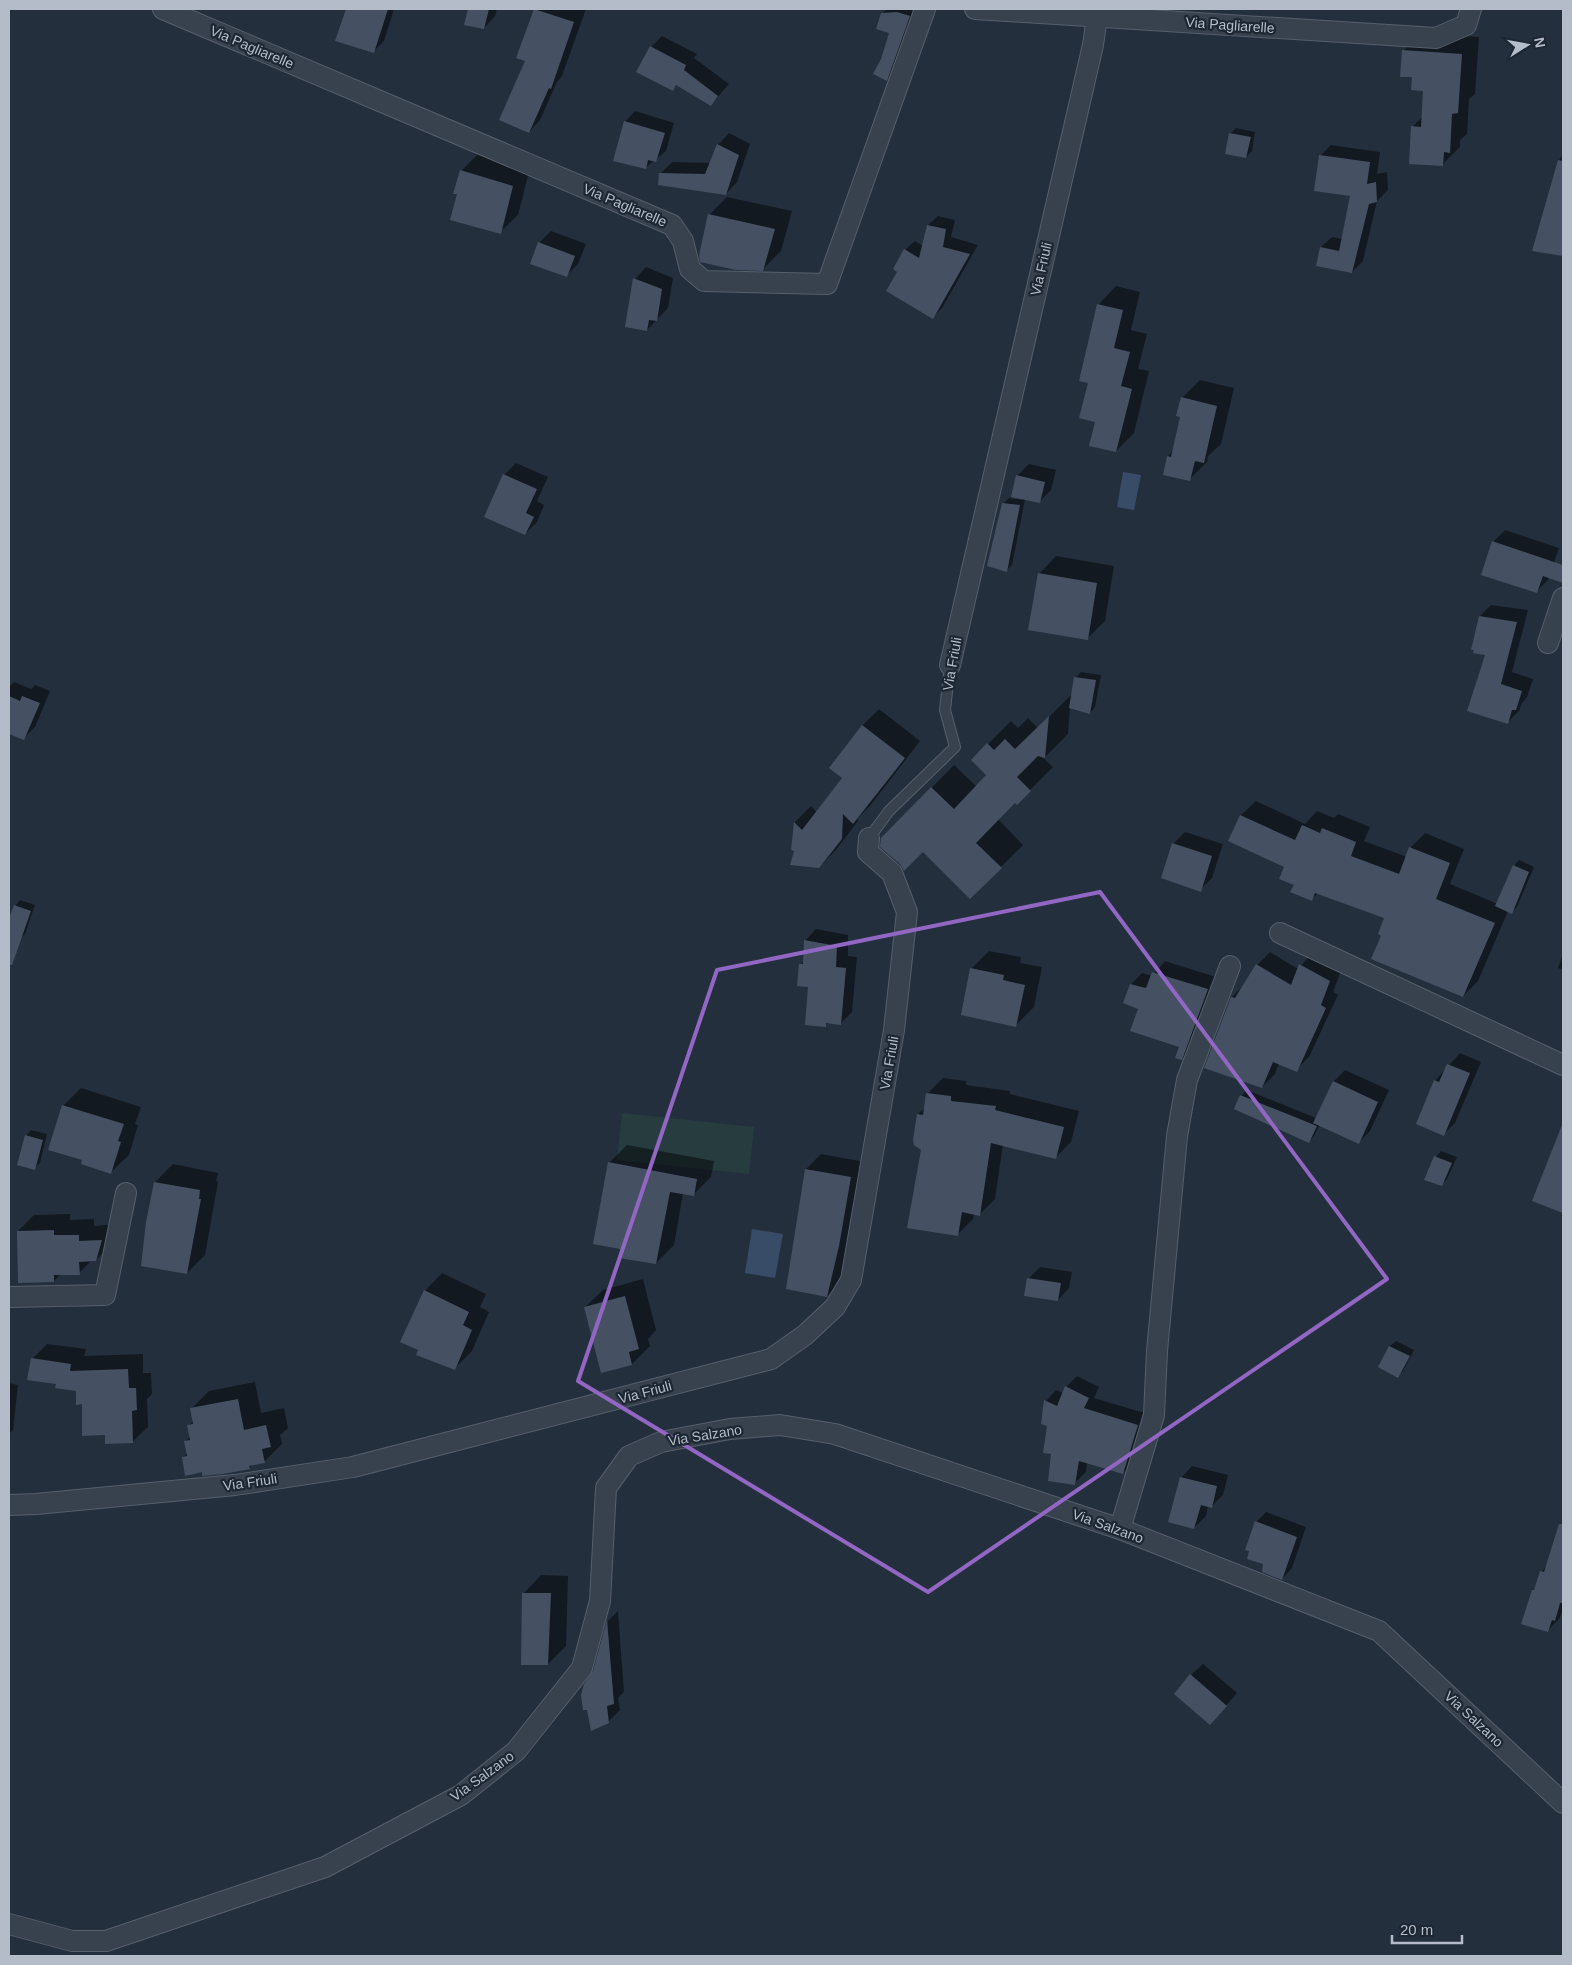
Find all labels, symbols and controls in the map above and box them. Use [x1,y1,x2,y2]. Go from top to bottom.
street label: Via Pagliarelle [1185,14,1275,36]
north arrow [1502,20,1552,70]
street label: Via Pagliarelle [208,22,296,72]
text: N [1531,36,1549,49]
street label: Via Pagliarelle [581,180,669,230]
street label: Via Friuli [1027,241,1055,297]
street label: Via Friuli [939,636,965,692]
street label: Via Friuli [876,1035,902,1091]
street label: Via Friuli [617,1377,673,1407]
street label: Via Salzano [667,1421,743,1449]
street label: Via Friuli [222,1470,278,1494]
street label: Via Salzano [1070,1506,1146,1546]
street label: Via Salzano [1441,1688,1507,1750]
street label: Via Salzano [447,1748,517,1804]
scale bar [1392,1912,1462,1944]
text: 20 m [1400,1921,1433,1938]

